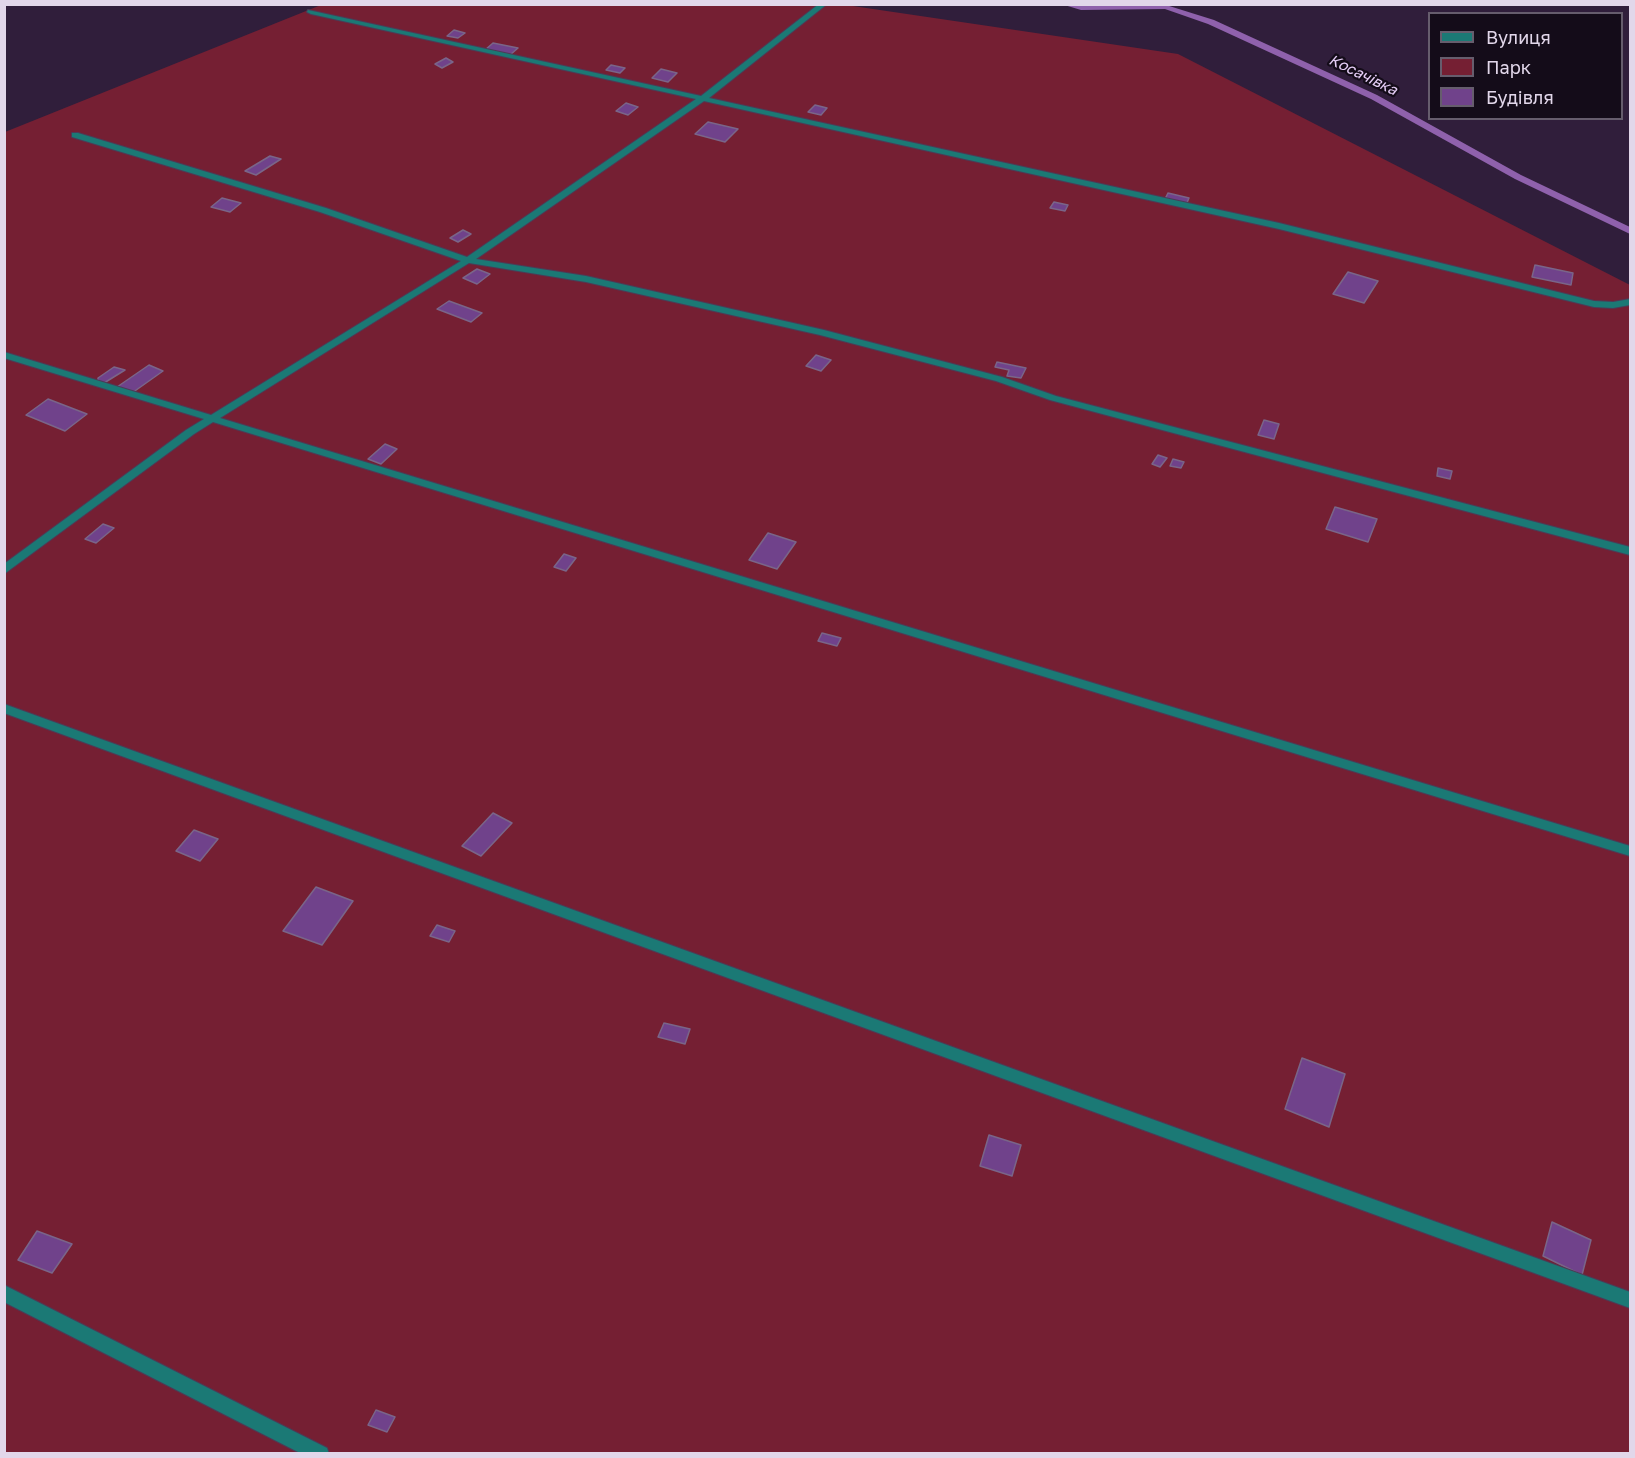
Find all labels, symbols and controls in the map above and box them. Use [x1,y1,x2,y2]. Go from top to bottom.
legend [1428,12,1623,120]
text: Вулиця [1486,26,1551,48]
water label: Косачівка [1326,51,1400,99]
text: Парк [1486,56,1531,78]
text: Будівля [1486,86,1554,108]

